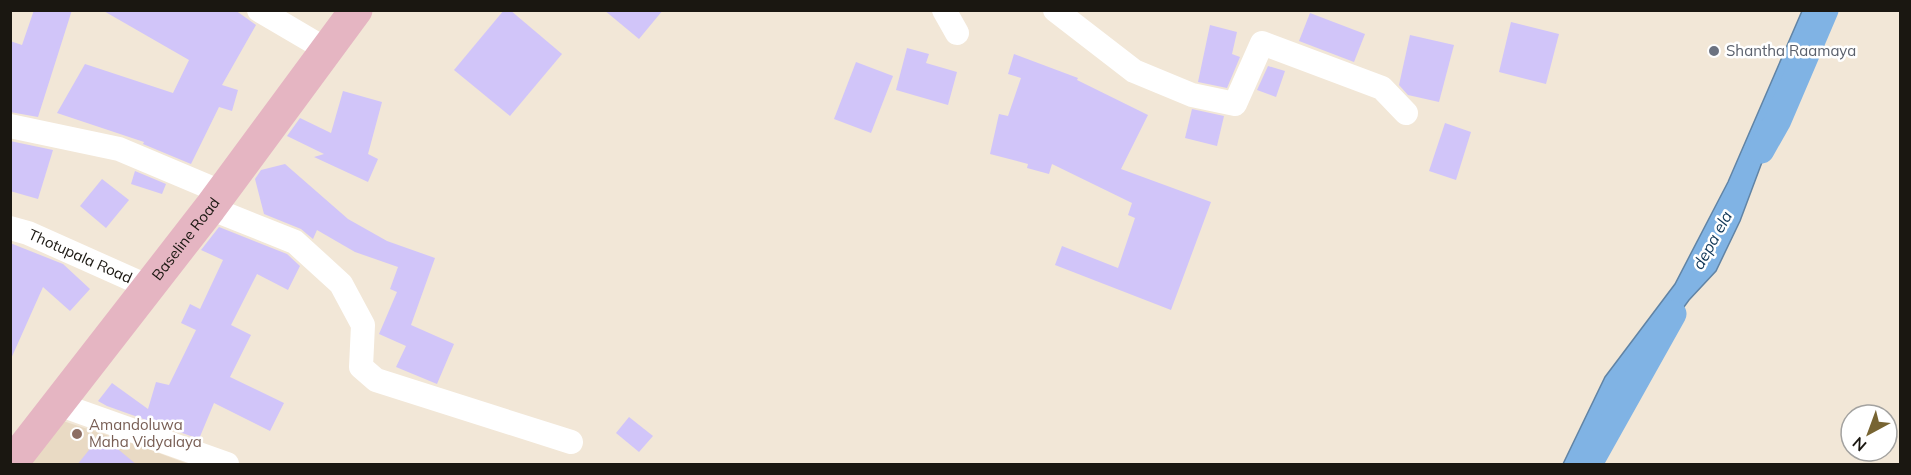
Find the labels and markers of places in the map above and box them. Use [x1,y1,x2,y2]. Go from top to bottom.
place label: Shantha Raamaya [1726,41,1856,60]
marker: Shantha Raamaya [1707,44,1721,58]
place label: Amandoluwa Maha Vidyalaya [89,415,202,451]
marker: Amandoluwa Maha Vidyalaya [70,427,84,441]

